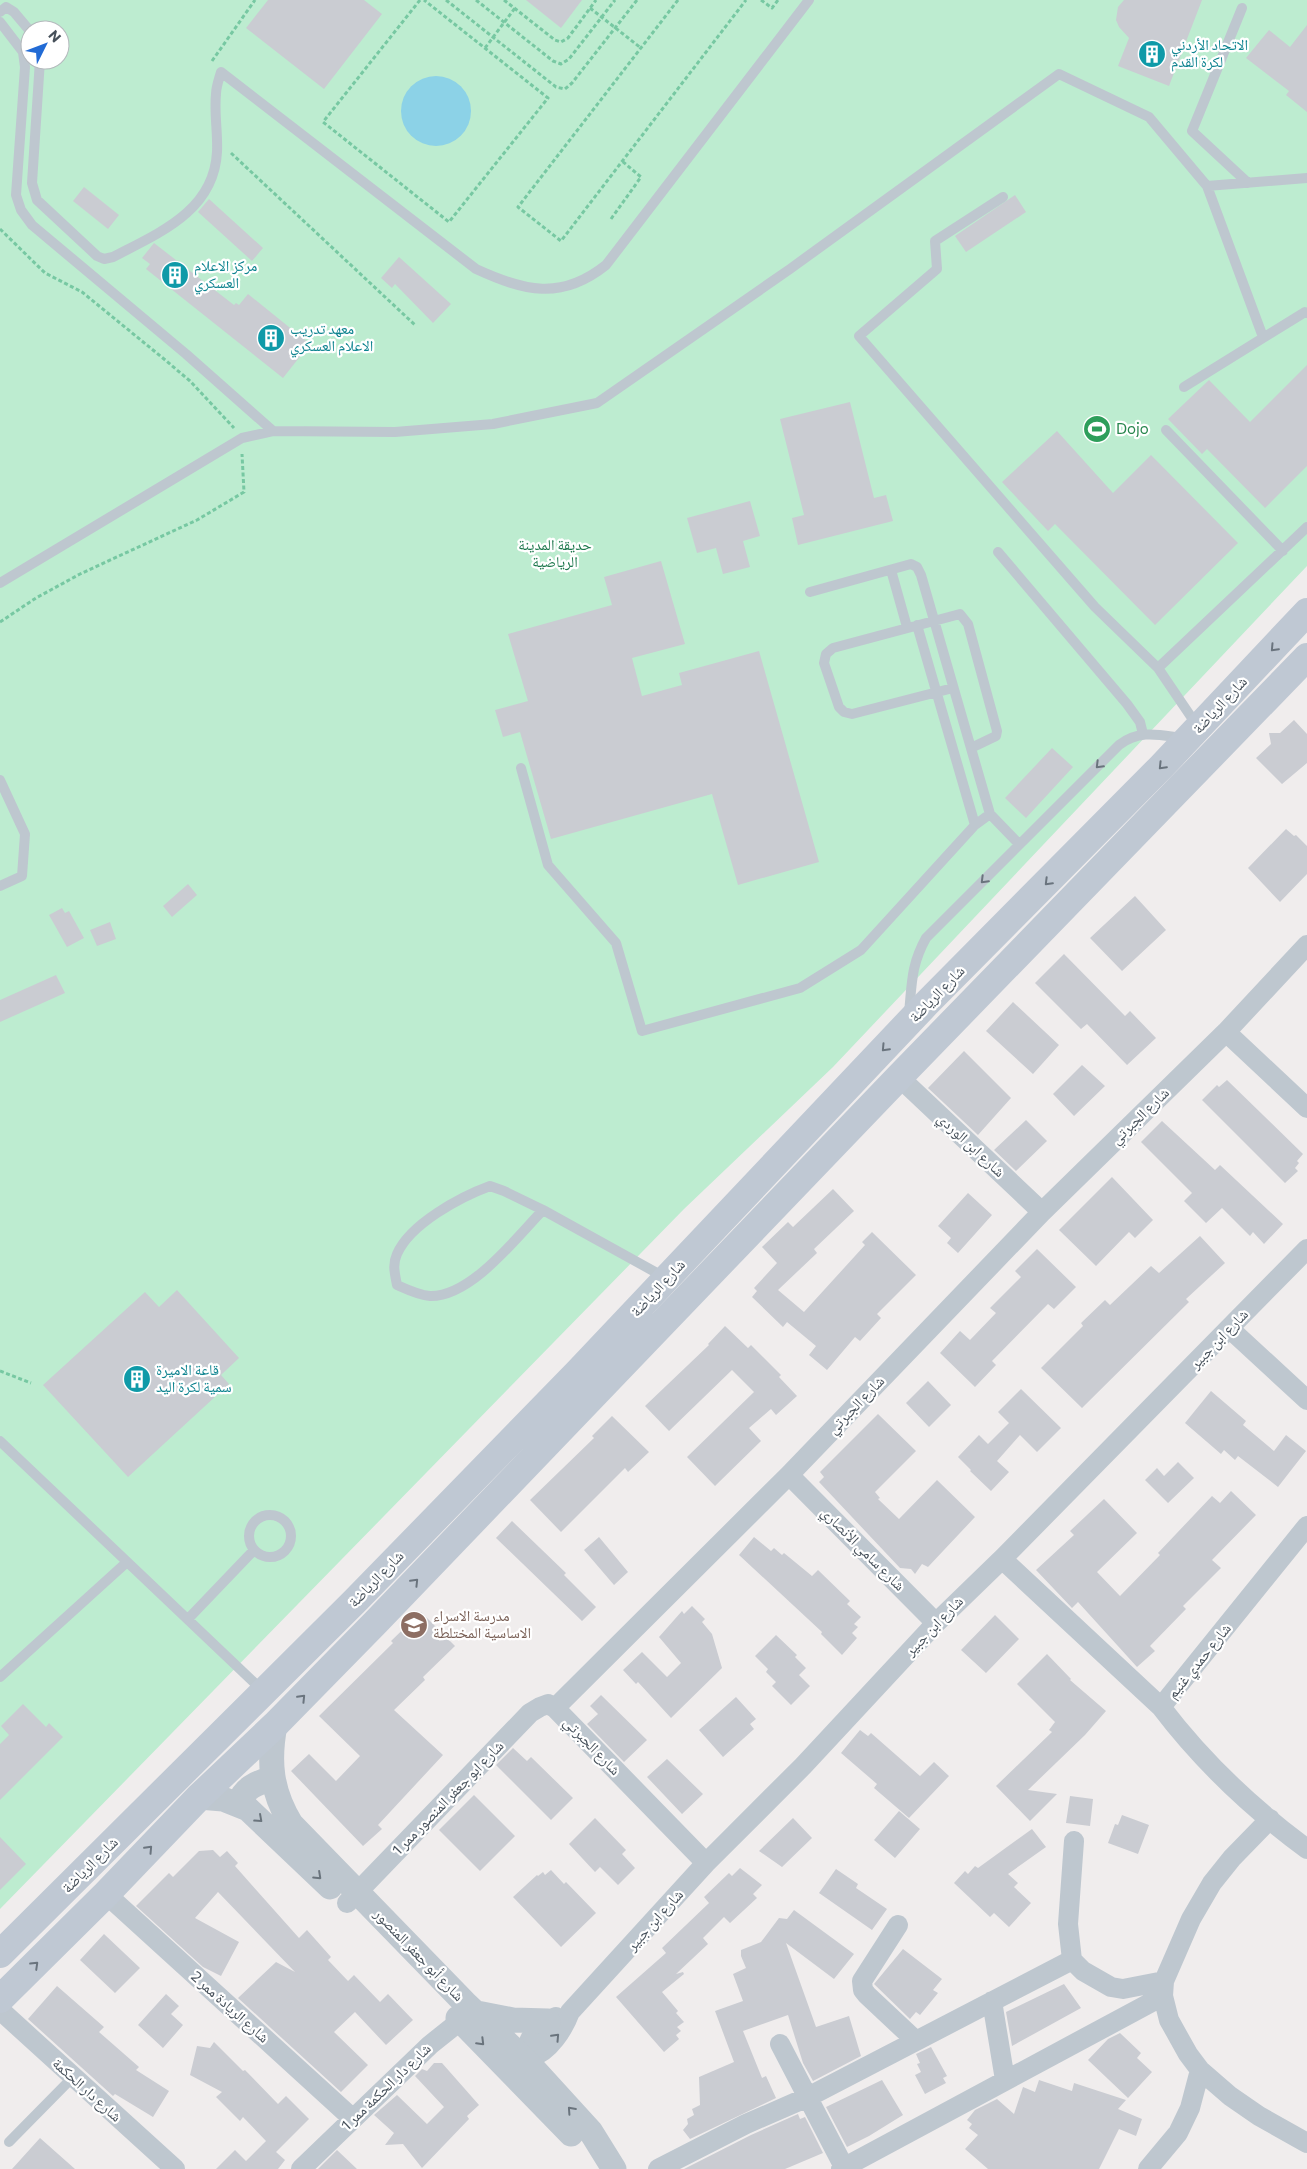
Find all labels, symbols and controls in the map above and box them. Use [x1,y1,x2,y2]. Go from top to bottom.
north arrow [20,20,70,70]
text: N [45,26,65,46]
place label: الاتحاد الأردني لكرة القدم [1171,35,1248,72]
building icon: الاتحاد الأردني لكرة القدم [1137,39,1167,69]
place label: مركز الاعلام العسكري [194,256,258,295]
building icon: مركز الاعلام العسكري [160,260,190,290]
place label: معهد تدريب الاعلام العسكري [290,319,373,358]
building icon: معهد تدريب الاعلام العسكري [256,323,286,353]
sports icon: Dojo [1082,414,1112,444]
place label: Dojo [1116,419,1149,437]
park label: حديقة المدينة الرياضية [518,535,592,571]
one-way arrow [1271,642,1280,651]
street label: شارع الرياضة [1188,672,1252,738]
one-way arrow [1096,759,1105,768]
one-way arrow [1159,760,1168,769]
one-way arrow [981,874,990,883]
one-way arrow [1045,876,1054,885]
street label: شارع الرياضة [905,961,969,1027]
one-way arrow [882,1042,891,1051]
street label: شارع الجبرتي [1106,1083,1175,1150]
street label: شارع ابن الوردي [932,1108,1009,1183]
street label: شارع الرياضة [626,1255,690,1321]
street label: شارع ابن جبير [1185,1305,1253,1374]
place label: قاعة الاميرة سمية لكرة اليد [156,1360,232,1396]
building icon: قاعة الاميرة سمية لكرة اليد [122,1364,152,1394]
street label: شارع الجبرتي [823,1371,890,1440]
street label: شارع سامي الأنصاري [815,1503,909,1597]
street label: شارع الرياضة [344,1546,408,1612]
one-way arrow [409,1578,418,1587]
street label: شارع ابن جبير [900,1592,968,1661]
place label: مدرسة الاسراء الاساسية المختلطة [433,1606,531,1641]
school or university icon: مدرسة الاسراء الاساسية المختلطة [399,1610,429,1640]
street label: شارع حمدي غنيم [1162,1619,1237,1704]
one-way arrow [296,1695,305,1704]
street label: شارع الجبرتي [558,1712,625,1781]
street label: شارع ابو جعفر المنصور ممر 1 [388,1736,508,1860]
one-way arrow [254,1813,263,1822]
street label: شارع الرياضة [58,1832,123,1897]
one-way arrow [143,1846,152,1855]
one-way arrow [312,1870,321,1879]
street label: شارع ابن جبير [621,1885,688,1956]
street label: شارع أبو جعفر المنصور [369,1904,468,2006]
one-way arrow [29,1962,38,1971]
street label: شارع الريادة ممر 2 [187,1967,273,2048]
one-way arrow [550,2034,559,2043]
one-way arrow [475,2036,484,2045]
street label: شارع دار الحكمة ممر 1 [337,2039,435,2135]
street label: شارع دار الحكمة [48,2054,126,2126]
one-way arrow [568,2107,577,2116]

